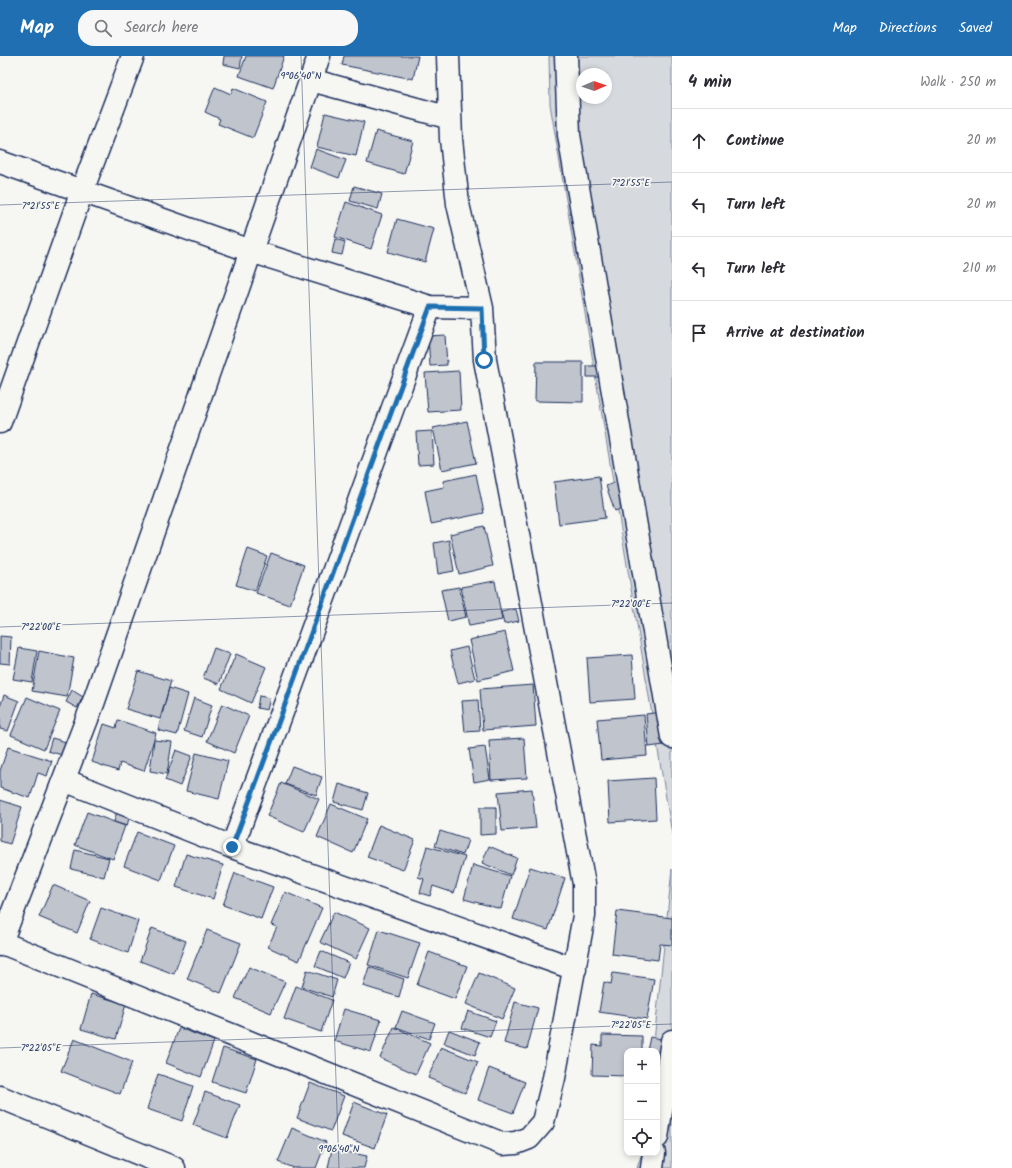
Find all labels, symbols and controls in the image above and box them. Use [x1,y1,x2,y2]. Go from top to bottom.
search box [78,10,358,46]
text: Map [20,13,54,43]
text: Search here [124,16,198,40]
icon: search [92,17,114,39]
text: Map [832,17,857,39]
text: Directions [879,17,937,39]
text: Saved [959,17,992,39]
text: 9°06'40"N [281,68,322,84]
north arrow [576,68,612,104]
text: 4 min [688,69,732,96]
text: Walk · 250 m [920,72,996,93]
text: Continue [726,129,784,153]
icon: ahead [688,130,710,152]
text: 20 m [966,130,996,151]
text: 7°21'55"E [612,175,651,191]
text: Turn left [726,193,786,217]
icon: left [688,194,710,216]
text: 20 m [966,194,996,215]
text: 7°21'55"E [22,198,61,214]
text: Turn left [726,257,786,281]
icon: left [688,258,710,280]
text: 210 m [962,258,996,279]
text: Arrive at destination [726,321,865,345]
icon: arrive [688,322,710,344]
route start [475,351,493,369]
text: 7°22'00"E [611,596,652,612]
text: 7°22'00"E [21,619,62,635]
route end [223,838,241,856]
text: 7°22'05"E [611,1017,652,1033]
text: 7°22'05"E [21,1040,62,1056]
map controls [624,1048,660,1156]
button: + [624,1048,660,1084]
button: − [624,1084,660,1120]
button: locate [624,1120,660,1156]
text: 9°06'40"N [319,1141,360,1157]

